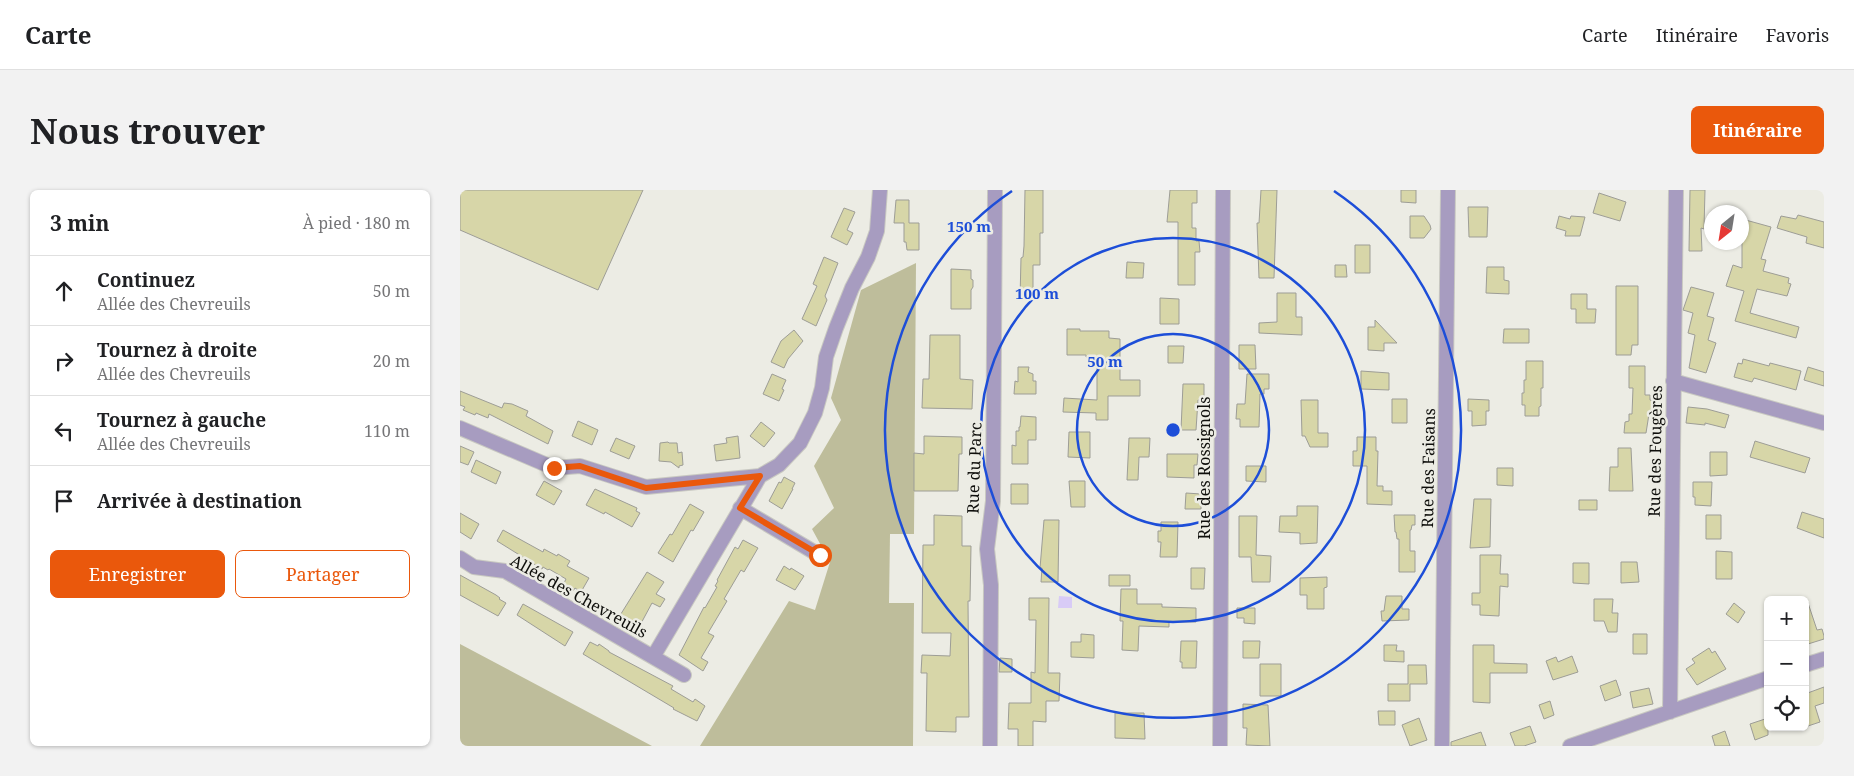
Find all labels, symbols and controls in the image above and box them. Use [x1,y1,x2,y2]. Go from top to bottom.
text: Carte [25,18,91,51]
text: Carte [1582,23,1628,47]
text: Itinéraire [1656,23,1738,47]
text: Favoris [1766,23,1829,47]
button: Itinéraire [1691,106,1824,154]
text: Nous trouver [30,107,265,154]
north arrow [1704,205,1749,250]
text: 3 min [50,209,109,237]
text: À pied · 180 m [303,212,410,234]
text: 150 m [947,216,991,236]
text: Continuez [97,267,195,293]
icon: ahead [50,277,78,305]
text: 50 m [373,280,410,302]
text: 100 m [1015,283,1059,303]
text: Allée des Chevreuils [97,293,251,315]
text: Tournez à droite [97,337,257,363]
icon: right [50,347,78,375]
text: 20 m [373,350,410,372]
text: 50 m [1087,351,1123,371]
text: Allée des Chevreuils [97,363,251,385]
street label: Rue des Fougères [1643,385,1667,517]
street label: Rue des Rossignols [1193,397,1215,539]
text: Tournez à gauche [97,407,266,433]
street label: Rue des Faisans [1416,408,1440,528]
icon: left [50,417,78,445]
text: 110 m [364,420,410,442]
centre of rings [1164,421,1182,439]
street label: Rue du Parc [961,422,987,514]
text: Allée des Chevreuils [97,433,251,455]
route end [543,457,566,480]
icon: arrive [50,487,78,515]
text: Arrivée à destination [97,488,302,514]
route start [809,544,832,567]
street label: Allée des Chevreuils [506,549,652,643]
button: Enregistrer [50,550,225,598]
button: Partager [235,550,410,598]
map controls [1764,596,1809,731]
button: + [1764,596,1809,641]
button: − [1764,641,1809,686]
button: locate [1764,686,1809,731]

